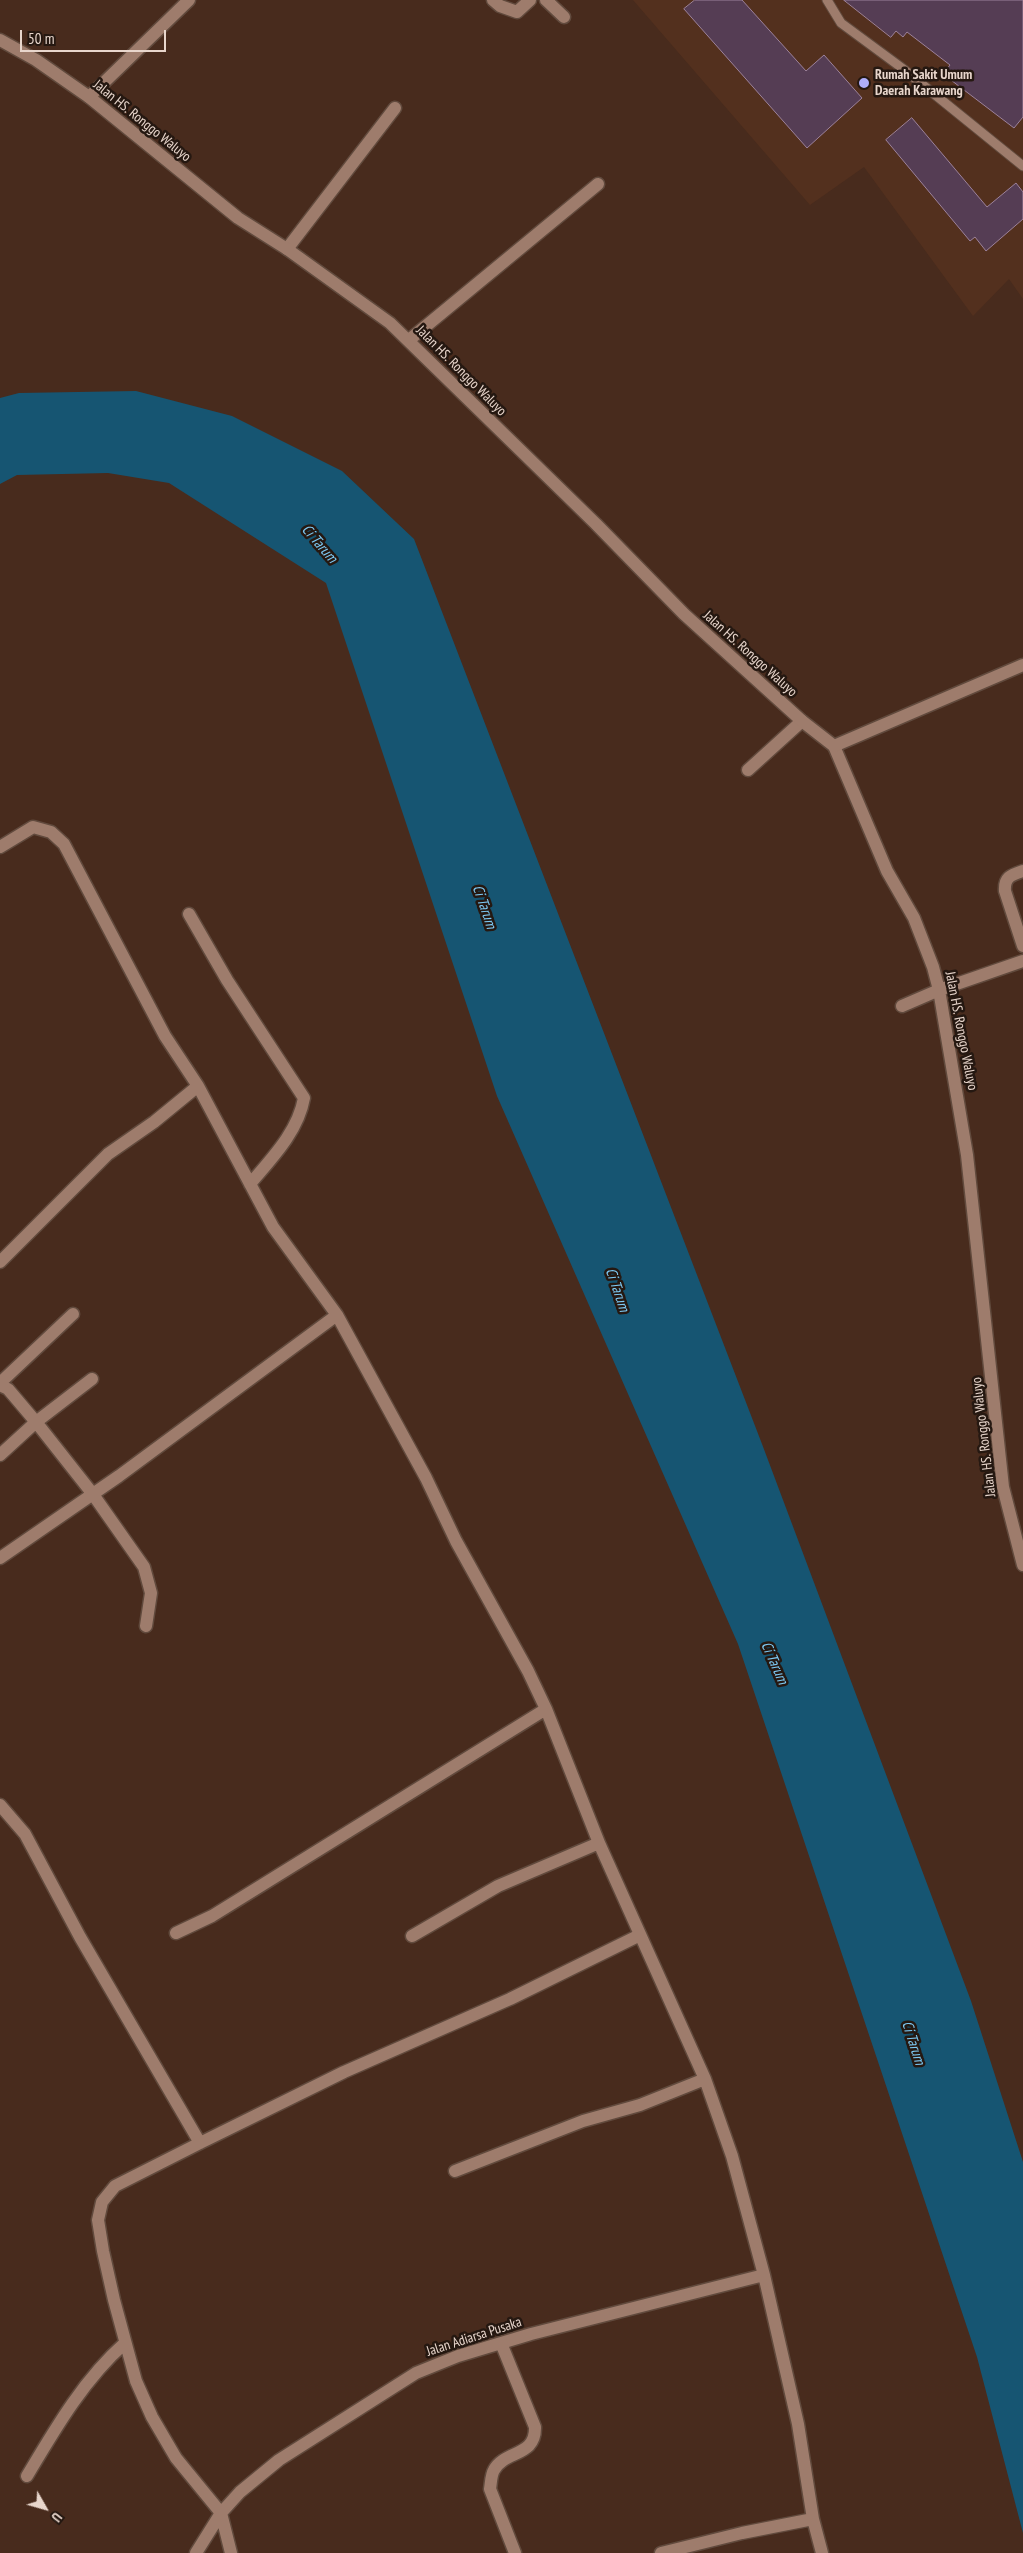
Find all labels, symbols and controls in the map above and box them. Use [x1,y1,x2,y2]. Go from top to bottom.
scale bar [22,20,169,52]
text: 50 m [28,29,54,48]
place label: Rumah Sakit Umum Daerah Karawang [875,67,972,100]
marker: Rumah Sakit Umum Daerah Karawang [857,76,871,90]
street label: Jalan HS. Ronggo Waluyo [90,77,194,165]
street label: Jalan HS. Ronggo Waluyo [412,322,510,420]
water label: Ci Tarum [297,521,341,567]
street label: Jalan HS. Ronggo Waluyo [700,607,800,701]
water label: Ci Tarum [468,883,500,931]
street label: Jalan HS. Ronggo Waluyo [941,970,981,1092]
water label: Ci Tarum [601,1266,633,1314]
street label: Jalan HS. Ronggo Waluyo [968,1376,1000,1498]
water label: Ci Tarum [757,1639,791,1687]
water label: Ci Tarum [897,2019,929,2067]
street label: Jalan Adiarsa Pusaka [424,2314,524,2360]
north arrow [20,2483,70,2533]
text: U [48,2509,66,2526]

